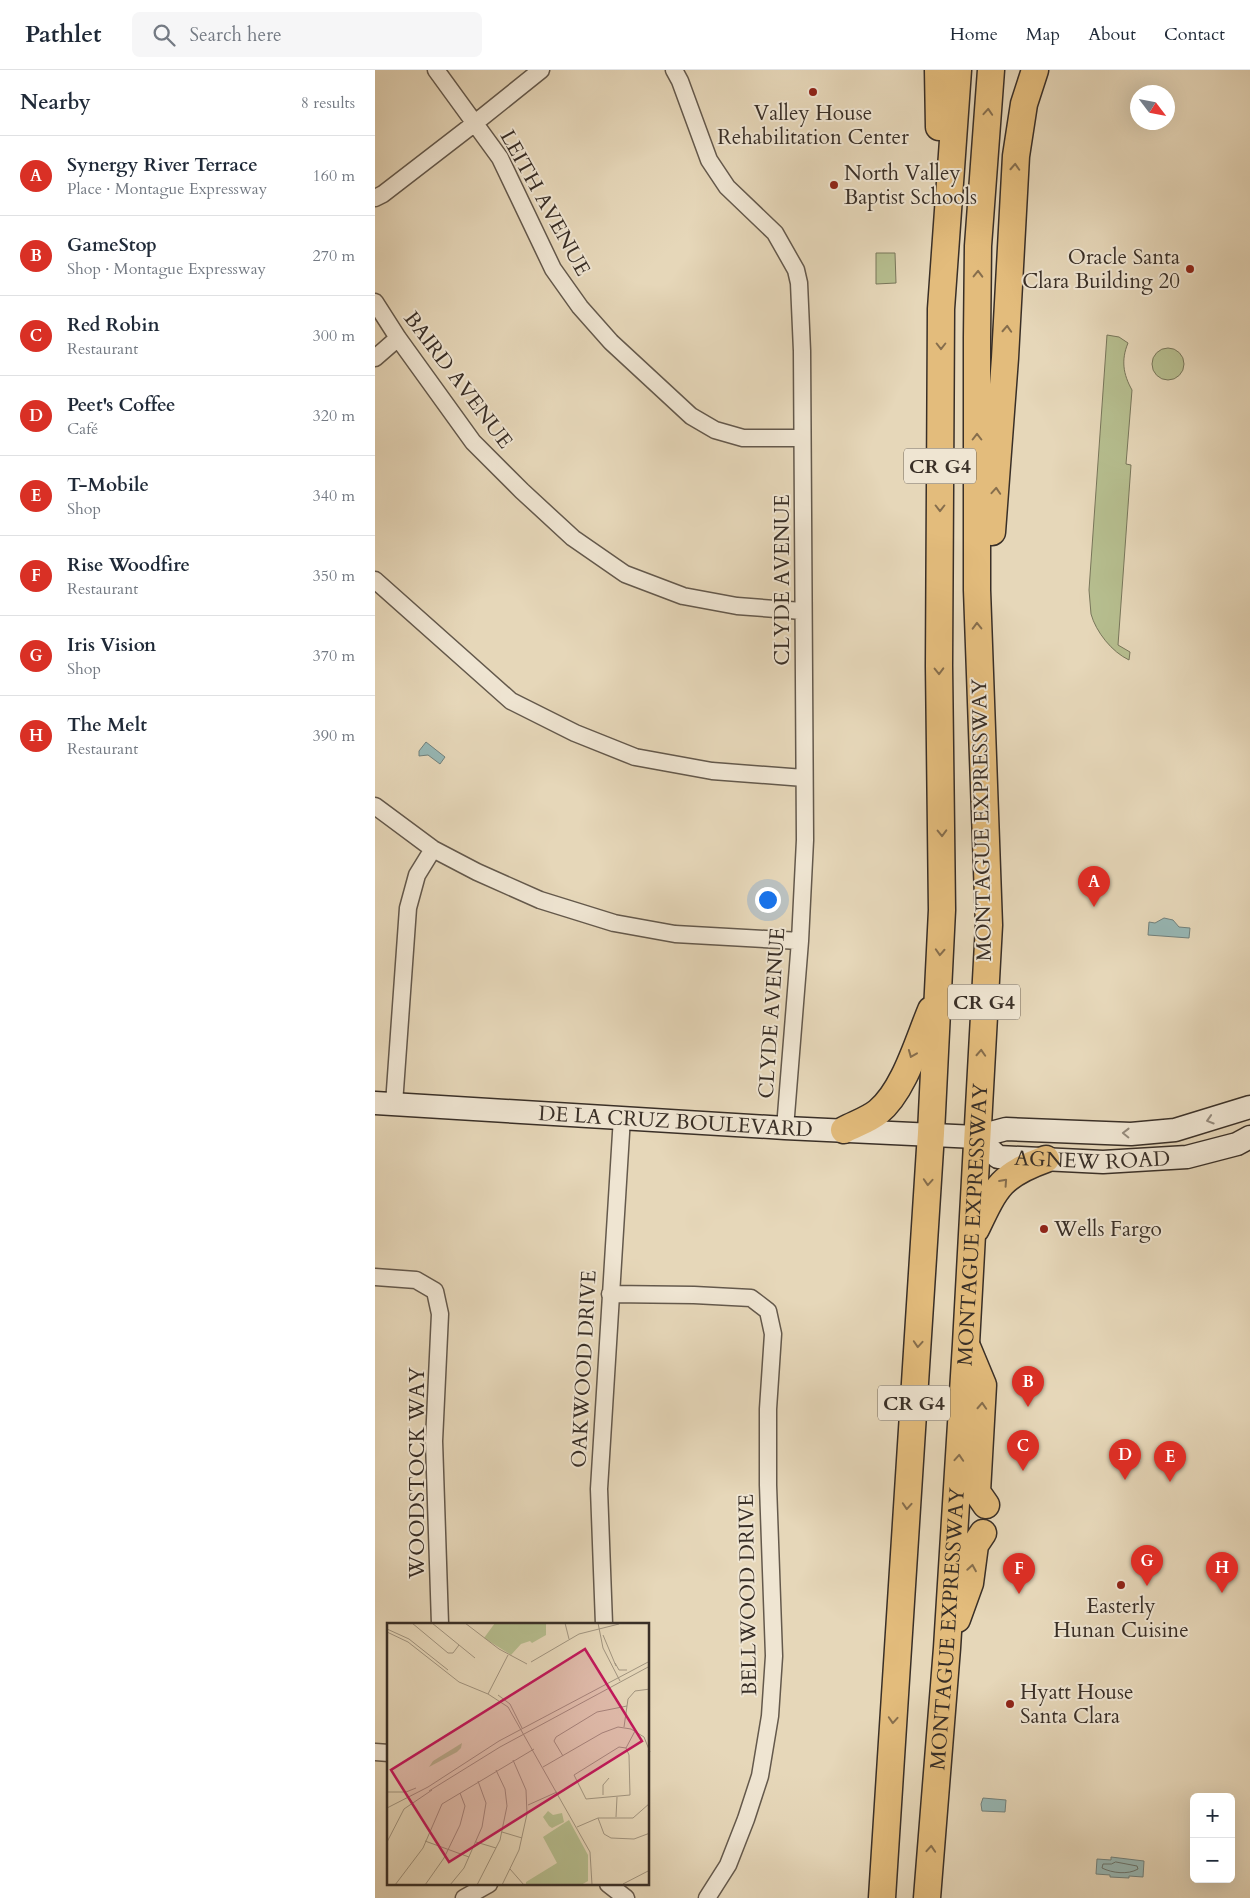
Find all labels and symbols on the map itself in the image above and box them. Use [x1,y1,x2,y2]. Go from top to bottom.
north arrow [1130,85,1175,130]
marker: Valley House Rehabilitation Center [807,86,819,98]
place label: Valley House Rehabilitation Center [717,99,909,152]
one-way arrow [982,108,993,116]
street label: LEITH AVENUE [493,125,597,281]
place label: North Valley Baptist Schools [844,159,977,212]
one-way arrow [1010,163,1021,171]
marker: North Valley Baptist Schools [828,179,840,191]
place label: Oracle Santa Clara Building 20 [1022,243,1180,296]
marker: Oracle Santa Clara Building 20 [1184,263,1196,275]
one-way arrow [973,270,983,278]
street label: BAIRD AVENUE [397,305,519,455]
one-way arrow [1001,325,1012,333]
one-way arrow [936,342,946,350]
one-way arrow [972,432,982,440]
road number: CR G4 [904,448,976,484]
one-way arrow [990,487,1001,495]
street label: CLYDE AVENUE [768,494,797,666]
one-way arrow [935,504,945,512]
one-way arrow [972,622,983,630]
one-way arrow [934,667,945,675]
street label: MONTAGUE EXPRESSWAY [965,678,999,962]
one-way arrow [937,830,947,837]
pin: A [1078,866,1110,907]
your location [755,887,781,913]
street label: CLYDE AVENUE [752,926,792,1100]
one-way arrow [935,948,945,956]
road number: CR G4 [948,984,1020,1020]
one-way arrow [976,1049,987,1057]
one-way arrow [908,1050,918,1058]
street label: MONTAGUE EXPRESSWAY [950,1082,995,1367]
street label: DE LA CRUZ BOULEVARD [537,1098,813,1144]
one-way arrow [1206,1114,1215,1124]
one-way arrow [1122,1128,1130,1139]
street label: AGNEW ROAD [1014,1143,1171,1177]
one-way arrow [923,1178,934,1186]
one-way arrow [999,1178,1008,1187]
place label: Wells Fargo [1053,1215,1162,1244]
marker: Wells Fargo [1038,1223,1050,1235]
street label: OAKWOOD DRIVE [564,1269,604,1469]
one-way arrow [912,1340,923,1348]
pin: B [1012,1366,1044,1407]
street label: WOODSTOCK WAY [403,1367,432,1580]
road number: CR G4 [878,1386,950,1420]
one-way arrow [977,1402,988,1410]
pin: C [1007,1430,1039,1471]
pin: D [1109,1439,1141,1480]
pin: E [1154,1441,1186,1482]
one-way arrow [953,1454,964,1462]
street label: MONTAGUE EXPRESSWAY [923,1486,972,1771]
street label: BELLWOOD DRIVE [732,1494,764,1696]
one-way arrow [902,1503,913,1511]
pin: G [1131,1545,1163,1586]
pin: H [1206,1552,1238,1593]
pin: F [1003,1553,1035,1594]
one-way arrow [966,1564,977,1572]
marker: Easterly Hunan Cuisine [1115,1579,1127,1591]
place label: Easterly Hunan Cuisine [1053,1592,1189,1645]
inset map [387,1623,650,1886]
place label: Hyatt House Santa Clara [1020,1678,1134,1731]
marker: Hyatt House Santa Clara [1004,1698,1016,1710]
one-way arrow [888,1717,899,1725]
one-way arrow [926,1845,937,1853]

